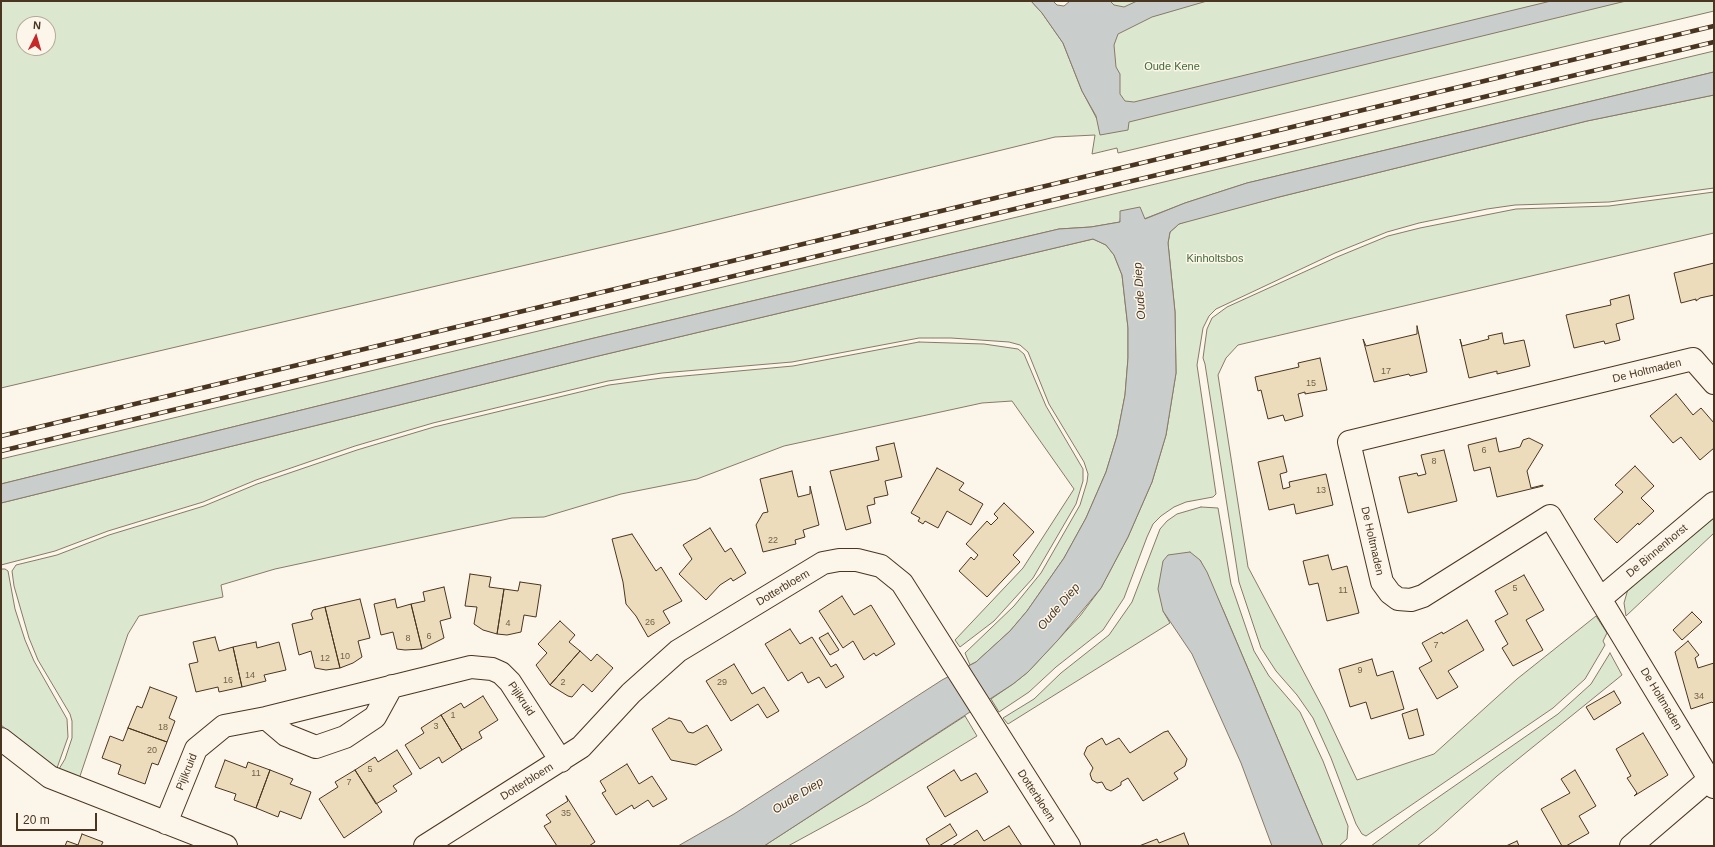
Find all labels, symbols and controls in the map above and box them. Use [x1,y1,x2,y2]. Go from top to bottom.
north arrow [16,16,56,56]
text: N [32,19,41,31]
park label: Oude Kene [1144,60,1200,74]
park label: Kinholtsbos [1187,252,1243,266]
water label: Oude Diep [1131,262,1149,320]
street label: De Holtmaden [1611,356,1683,386]
house number: 17 [1381,367,1391,377]
house number: 15 [1306,379,1316,389]
house number: 6 [1481,446,1487,456]
house number: 8 [1431,457,1437,467]
house number: 13 [1316,486,1326,496]
street label: De Holtmaden [1358,505,1386,577]
street label: De Binnenhorst [1624,522,1690,580]
house number: 22 [768,536,778,546]
street label: Dotterbloem [754,567,812,609]
water label: Oude Diep [1035,581,1083,633]
house number: 5 [1512,584,1518,594]
house number: 11 [1338,586,1348,596]
house number: 26 [645,618,655,628]
house number: 4 [505,619,511,629]
house number: 6 [426,632,432,642]
house number: 8 [405,634,411,644]
house number: 7 [1433,641,1439,651]
house number: 10 [340,652,350,662]
house number: 12 [320,654,330,664]
street label: De Holtmaden [1637,665,1685,733]
house number: 9 [1357,666,1363,676]
house number: 14 [245,671,255,681]
house number: 16 [223,676,233,686]
house number: 2 [560,678,566,688]
house number: 29 [717,678,727,688]
street label: Pijlkruid [505,679,537,719]
house number: 34 [1694,692,1704,702]
house number: 1 [450,711,456,721]
house number: 3 [433,722,439,732]
house number: 18 [158,723,168,733]
house number: 20 [147,746,157,756]
street label: Pijlkruid [174,752,200,792]
street label: Dotterbloem [498,761,556,803]
house number: 5 [367,765,373,775]
street label: Dotterbloem [1014,767,1058,825]
house number: 11 [251,769,261,779]
water label: Oude Diep [770,775,826,817]
house number: 7 [346,778,352,788]
scale bar [18,805,99,831]
house number: 35 [561,809,571,819]
text: 20 m [23,813,50,827]

